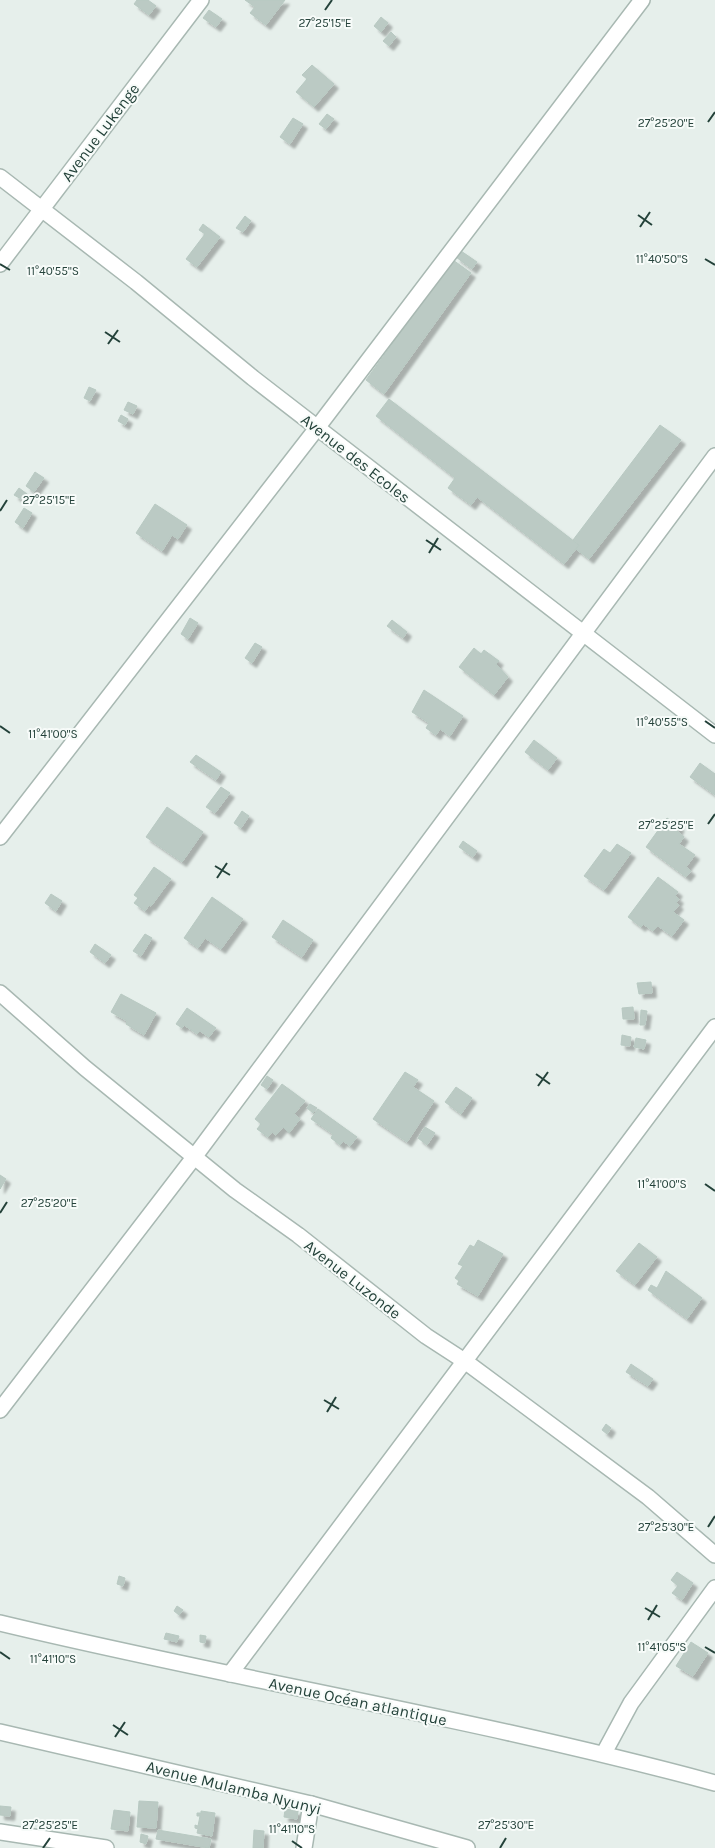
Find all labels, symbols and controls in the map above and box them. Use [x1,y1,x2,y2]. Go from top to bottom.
text: 27°25'15"E [298,16,352,30]
street label: Avenue Lukenge [57,80,143,185]
text: 27°25'20"E [638,116,694,130]
text: 11°40'50"S [636,252,688,266]
text: 11°40'55"S [27,264,79,278]
street label: Avenue des Ecoles [297,410,414,507]
text: 27°25'15"E [22,493,76,507]
text: 11°40'55"S [636,715,688,729]
text: 11°41'00"S [28,727,78,741]
text: 27°25'25"E [638,818,694,832]
text: 11°41'00"S [637,1177,687,1191]
text: 27°25'20"E [21,1196,77,1210]
street label: Avenue Luzonde [301,1236,405,1323]
text: 27°25'30"E [638,1520,694,1534]
text: 11°41'05"S [637,1640,687,1654]
text: 11°41'10"S [30,1652,76,1666]
street label: Avenue Océan atlantique [267,1673,449,1730]
street label: Avenue Mulamba Nyunyi [144,1756,324,1818]
text: 27°25'25"E [22,1818,78,1832]
text: 27°25'30"E [478,1818,534,1832]
text: 11°41'10"S [269,1822,315,1836]

